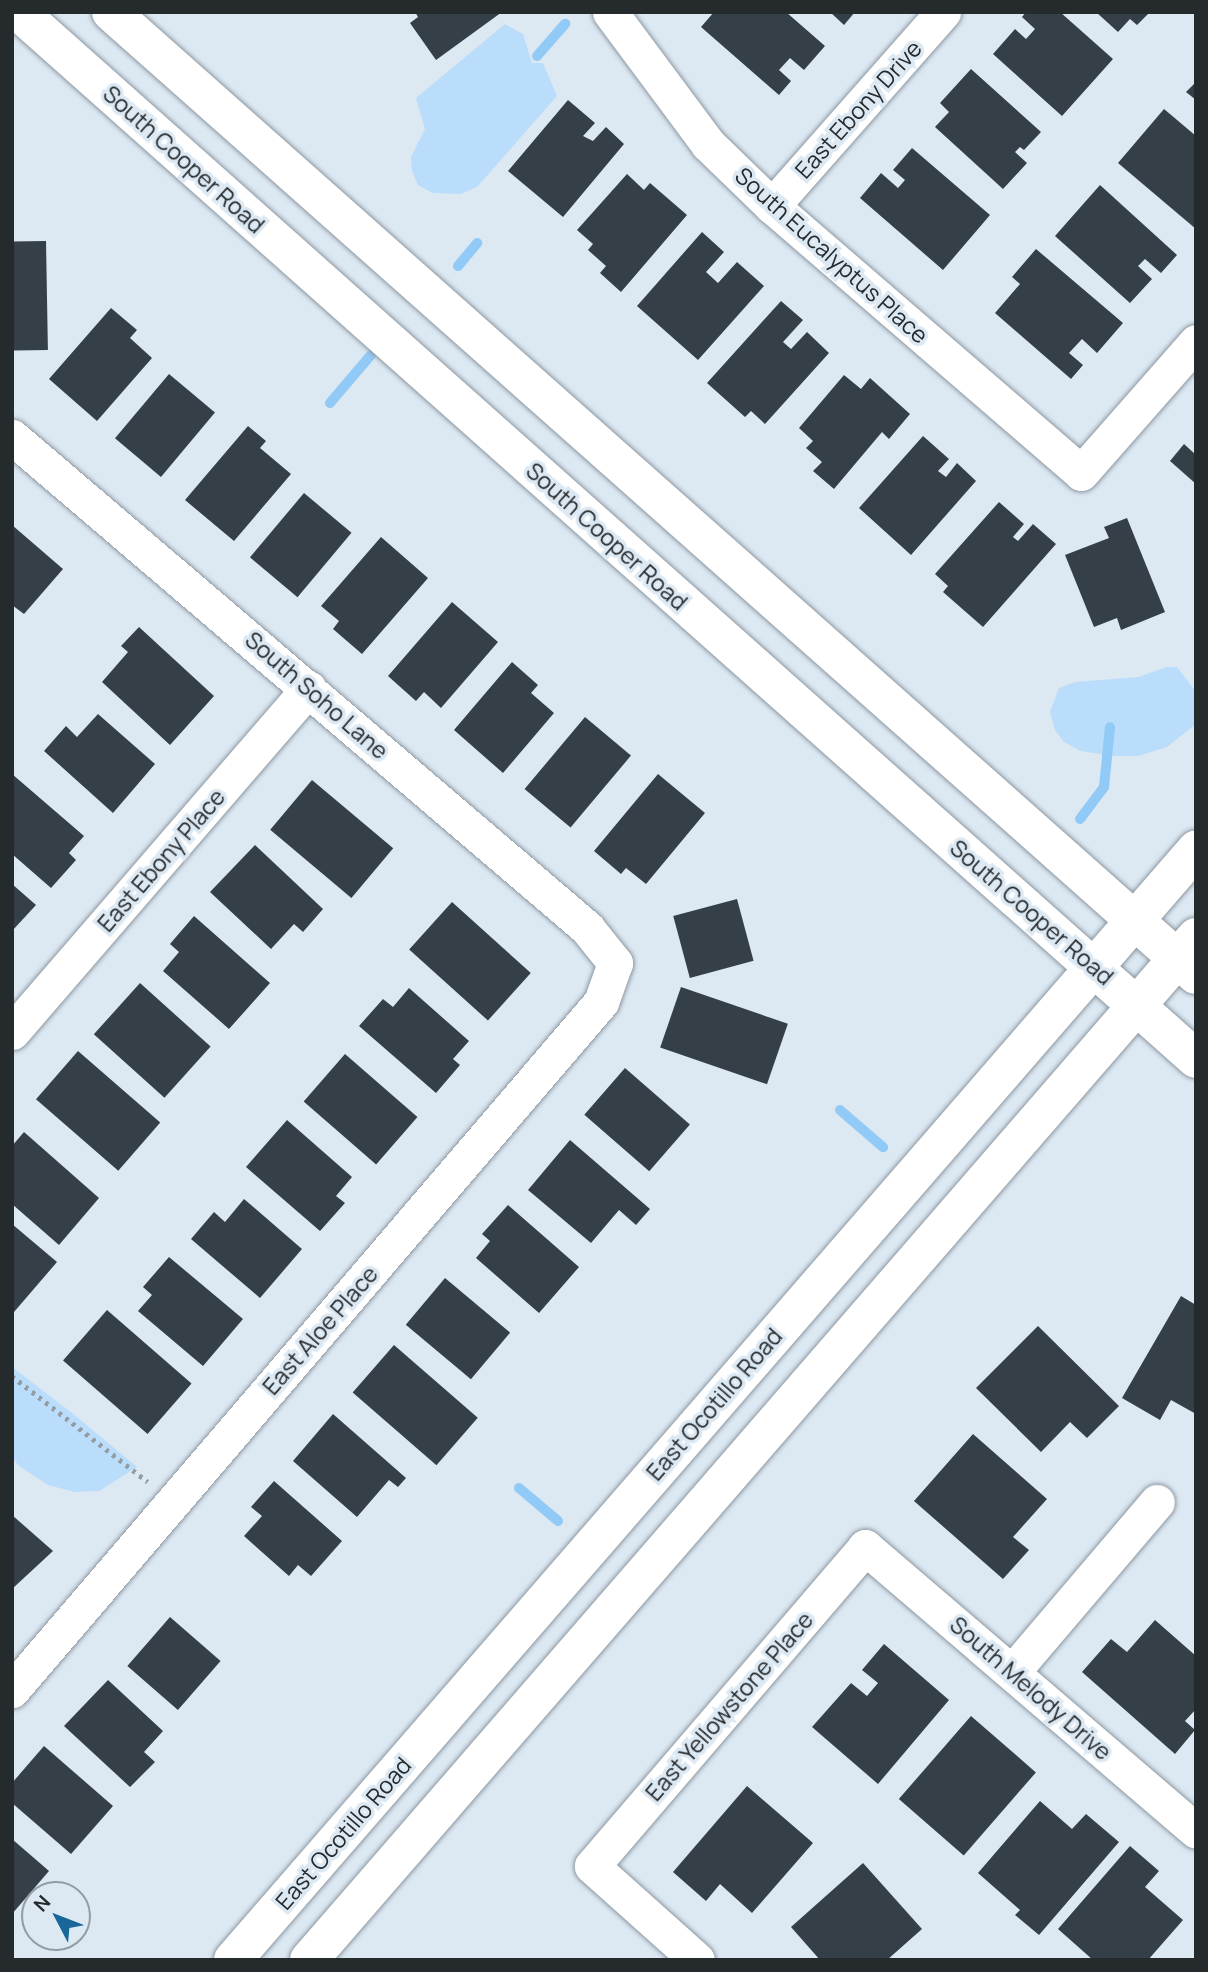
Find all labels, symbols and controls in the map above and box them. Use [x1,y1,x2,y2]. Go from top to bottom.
street label: East Ebony Drive [789,34,927,184]
street label: South Cooper Road [98,79,270,239]
street label: South Eucalyptus Place [730,161,934,349]
street label: South Cooper Road [521,456,693,616]
street label: South Soho Lane [240,626,394,764]
street label: East Ebony Place [92,783,230,937]
street label: South Cooper Road [945,834,1119,990]
street label: East Aloe Place [257,1260,383,1400]
street label: East Ocotillo Road [640,1322,788,1486]
street label: East Yellowstone Place [639,1606,819,1806]
street label: South Melody Drive [945,1610,1117,1766]
street label: East Ocotillo Road [269,1751,417,1915]
north arrow [21,1881,91,1951]
text: N [28,1890,56,1917]

